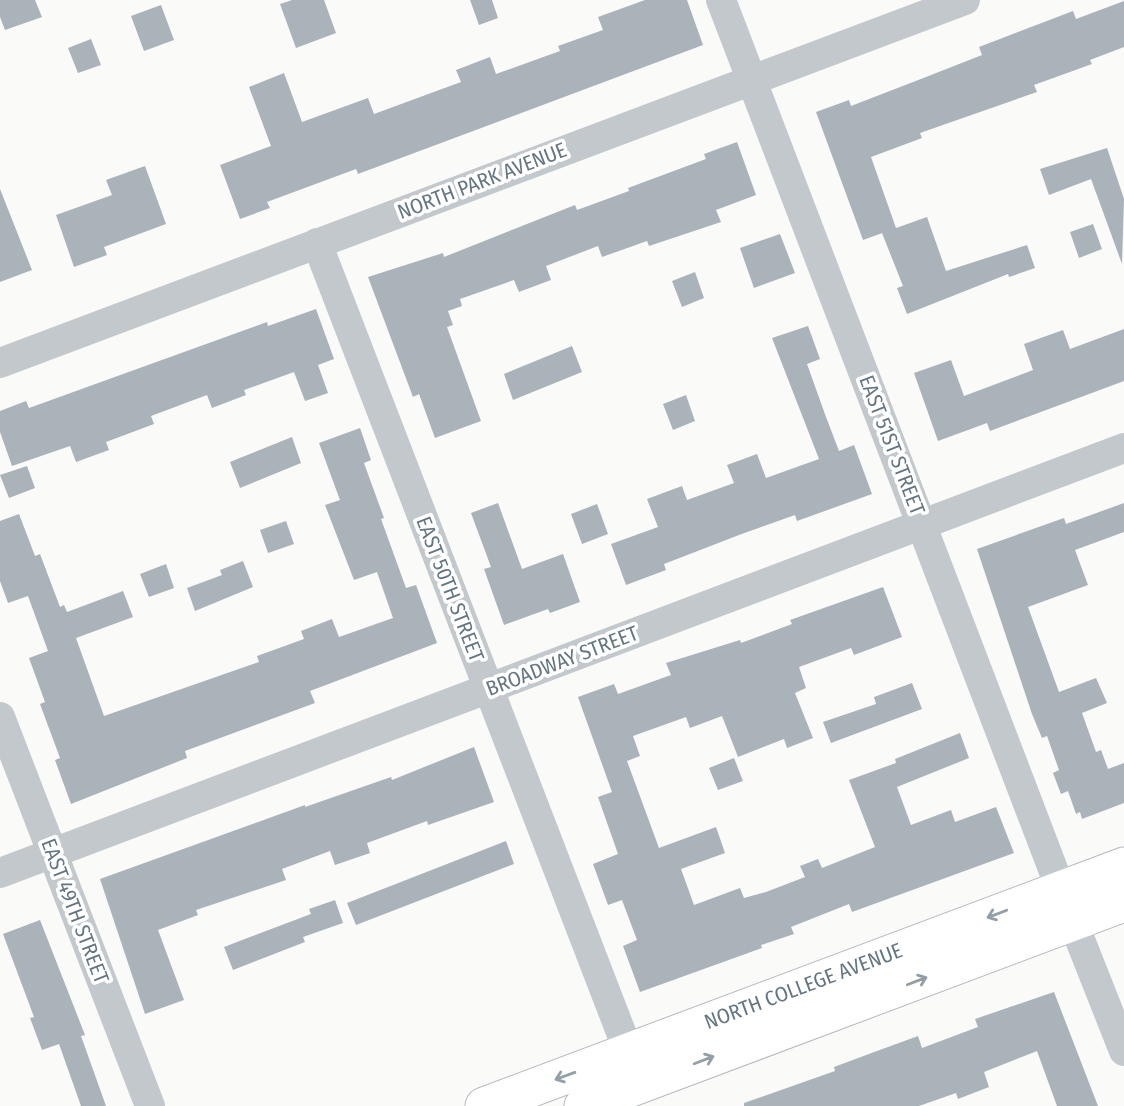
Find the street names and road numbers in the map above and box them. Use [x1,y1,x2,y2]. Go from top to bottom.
street label: NORTH PARK AVENUE [394,137,570,225]
street label: EAST 51ST STREET [853,372,931,519]
street label: EAST 50TH STREET [410,513,490,666]
street label: BROADWAY STREET [482,620,642,702]
street label: EAST 49TH STREET [35,835,115,987]
street label: NORTH COLLEGE AVENUE [701,937,906,1035]

